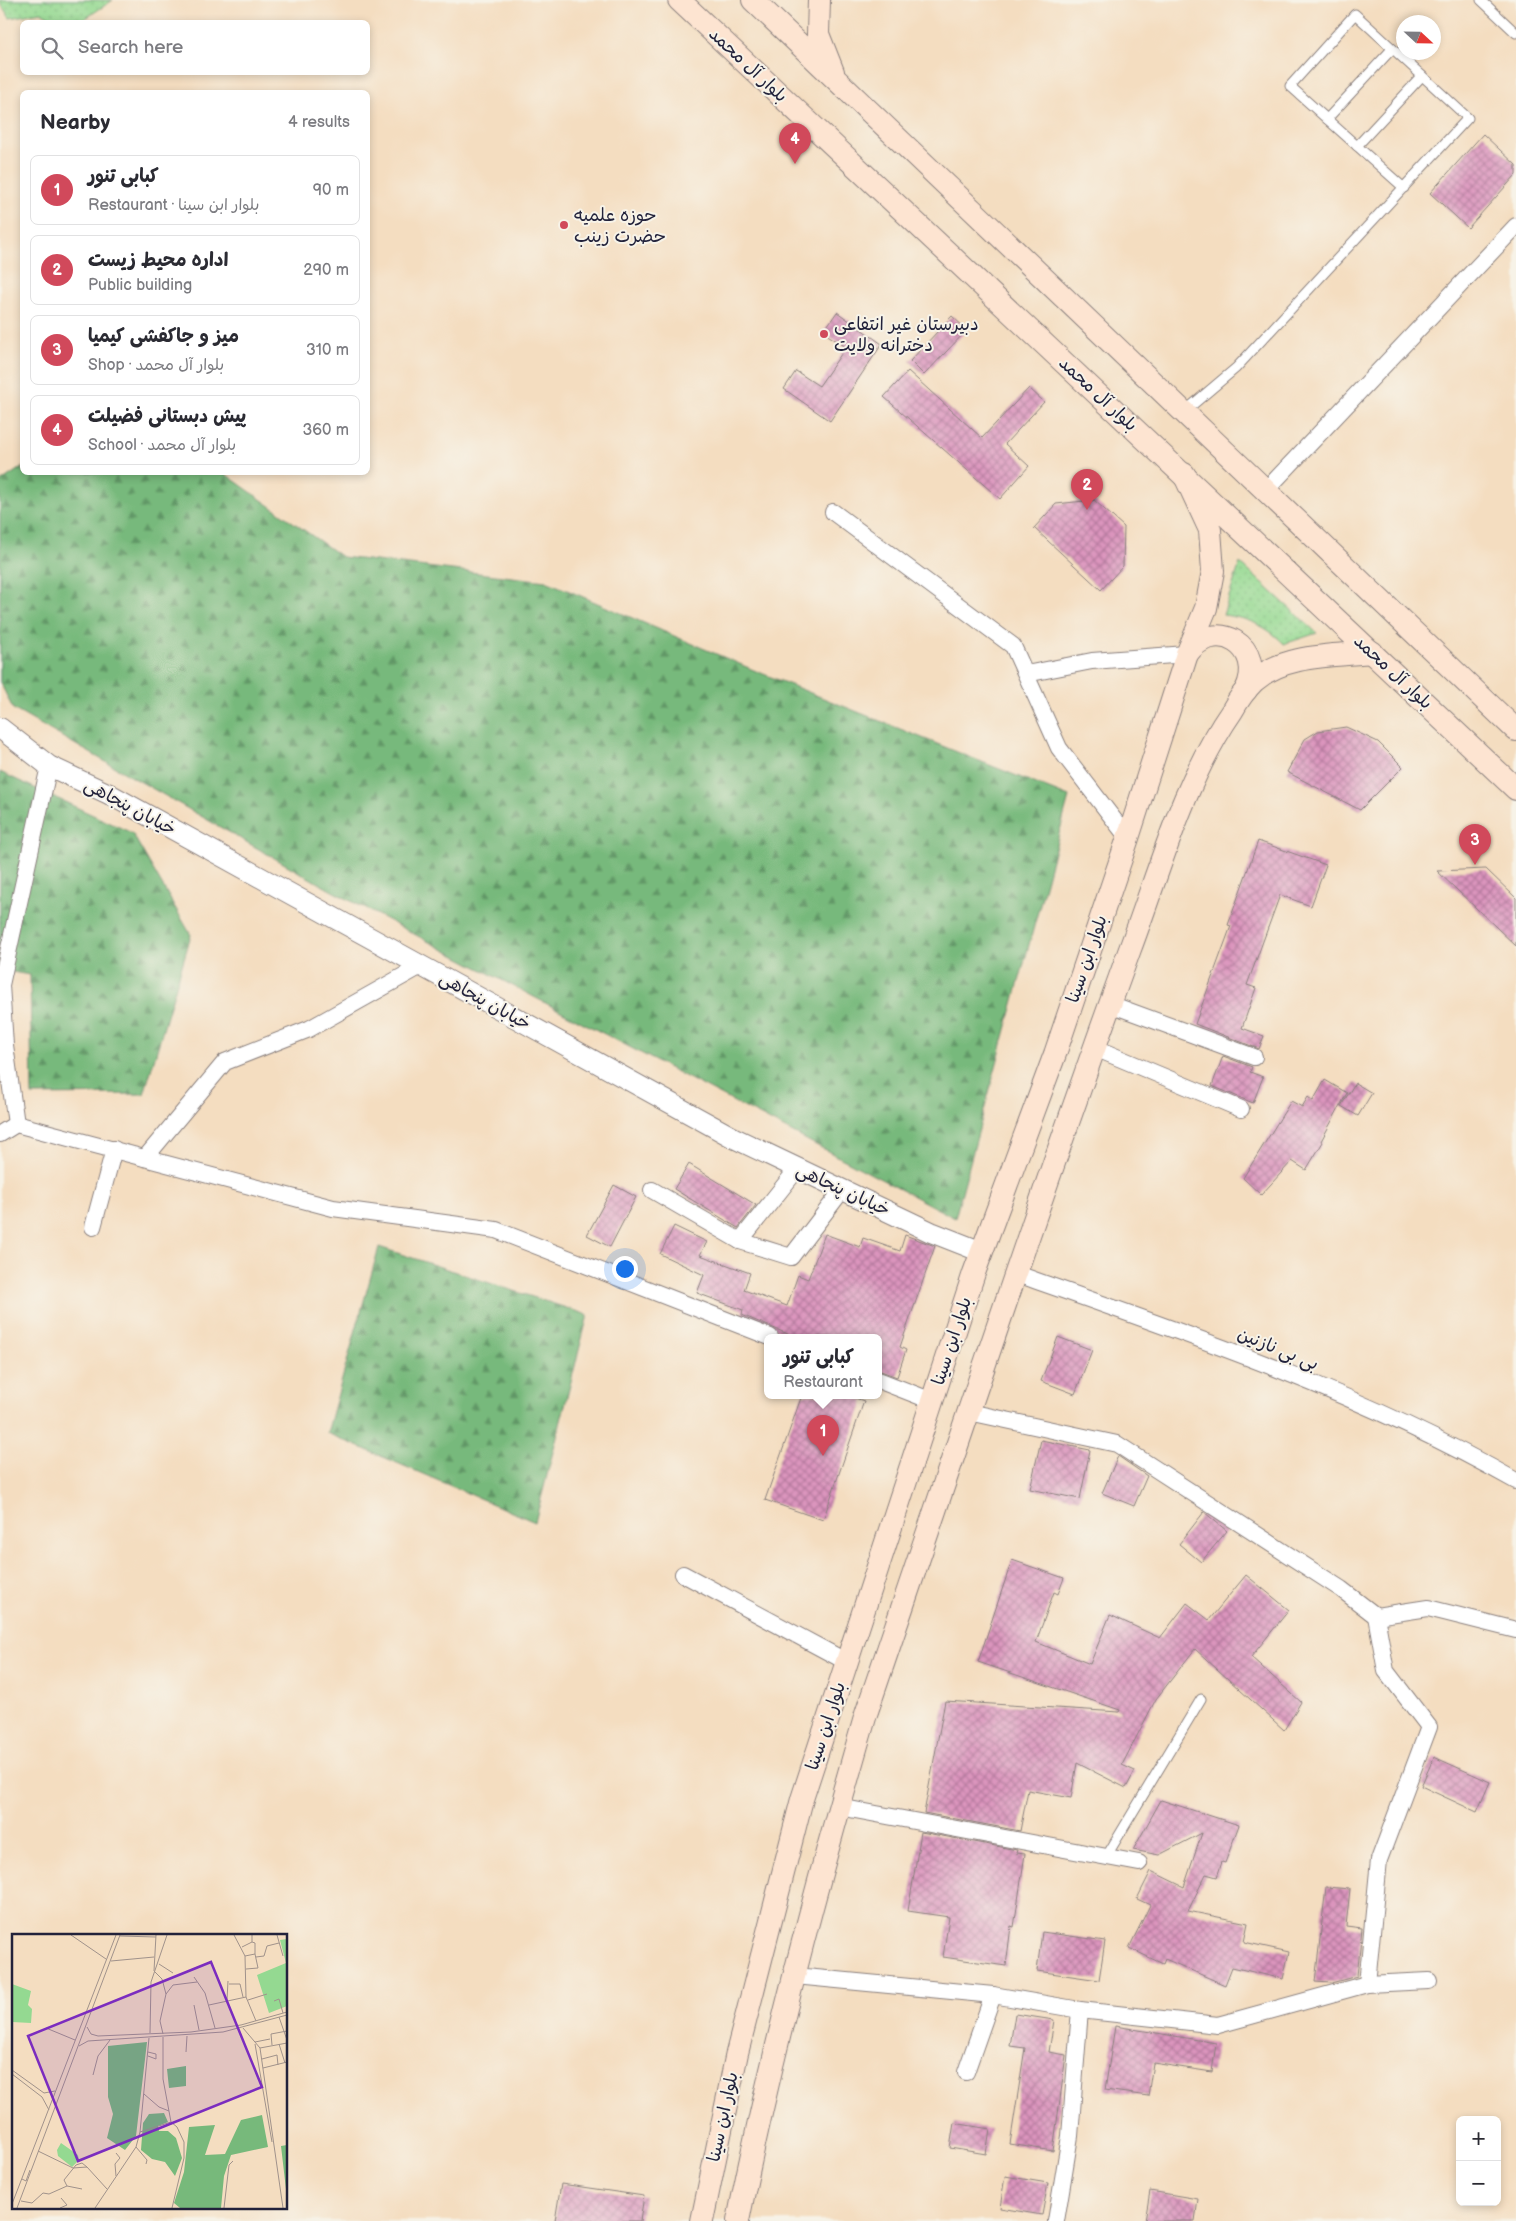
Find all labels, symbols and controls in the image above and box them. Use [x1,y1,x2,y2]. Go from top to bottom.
north arrow [1396,15,1441,60]
search box [20,20,370,75]
street label: بلوار آل محمد [704,23,792,107]
icon: search [38,34,66,62]
text: Search here [78,36,183,59]
text: Nearby [40,110,110,135]
text: 4 results [288,113,350,132]
pin: 4 [779,123,811,164]
text: کبابی تنور [88,165,159,188]
text: 1 [54,181,60,200]
text: 90 m [313,181,349,200]
text: Restaurant · بلوار ابن سینا [88,196,259,215]
place label: حوزه علمیه حضرت زینب [574,205,666,247]
marker: حوزه علمیه حضرت زینب [558,219,570,231]
text: اداره محیط زیست [88,249,228,272]
text: 2 [52,261,62,280]
text: 290 m [303,261,349,280]
text: Public building [88,276,192,295]
place label: دبیرستان غیر انتفاعی دخترانه ولایت [834,314,979,356]
text: میز و جاکفشی کیمیا [88,325,239,348]
marker: دبیرستان غیر انتفاعی دخترانه ولایت [818,328,830,340]
text: 3 [52,341,62,360]
text: 310 m [306,341,349,360]
street label: بلوار آل محمد [1054,352,1142,436]
text: Shop · بلوار آل محمد [88,356,224,375]
text: پیش دبستانی فضیلت [88,405,246,428]
text: 4 [52,421,62,440]
text: 360 m [302,421,349,440]
text: School · بلوار آل محمد [88,436,236,455]
pin: 2 [1071,469,1103,510]
street label: بلوار آل محمد [1349,630,1437,714]
street label: خیابان پنجاهی [80,774,179,841]
pin: 3 [1459,824,1491,865]
street label: بلوار ابن سینا [1062,912,1112,1006]
street label: خیابان پنجاهی [435,967,534,1035]
street label: خیابان پنجاهی [792,1159,893,1222]
your location [612,1256,638,1282]
street label: بلوار ابن سینا [928,1294,976,1388]
street label: بی بی نازنین [1234,1323,1322,1375]
popup [764,1334,882,1399]
text: کبابی تنور [783,1346,854,1369]
text: Restaurant [783,1373,863,1392]
pin: 1 [807,1415,839,1456]
street label: بلوار ابن سینا [802,1679,850,1773]
inset map [12,1934,288,2208]
street label: بلوار ابن سینا [703,2070,743,2164]
map controls [1456,2116,1501,2206]
button: + [1456,2116,1501,2161]
button: − [1456,2161,1501,2206]

